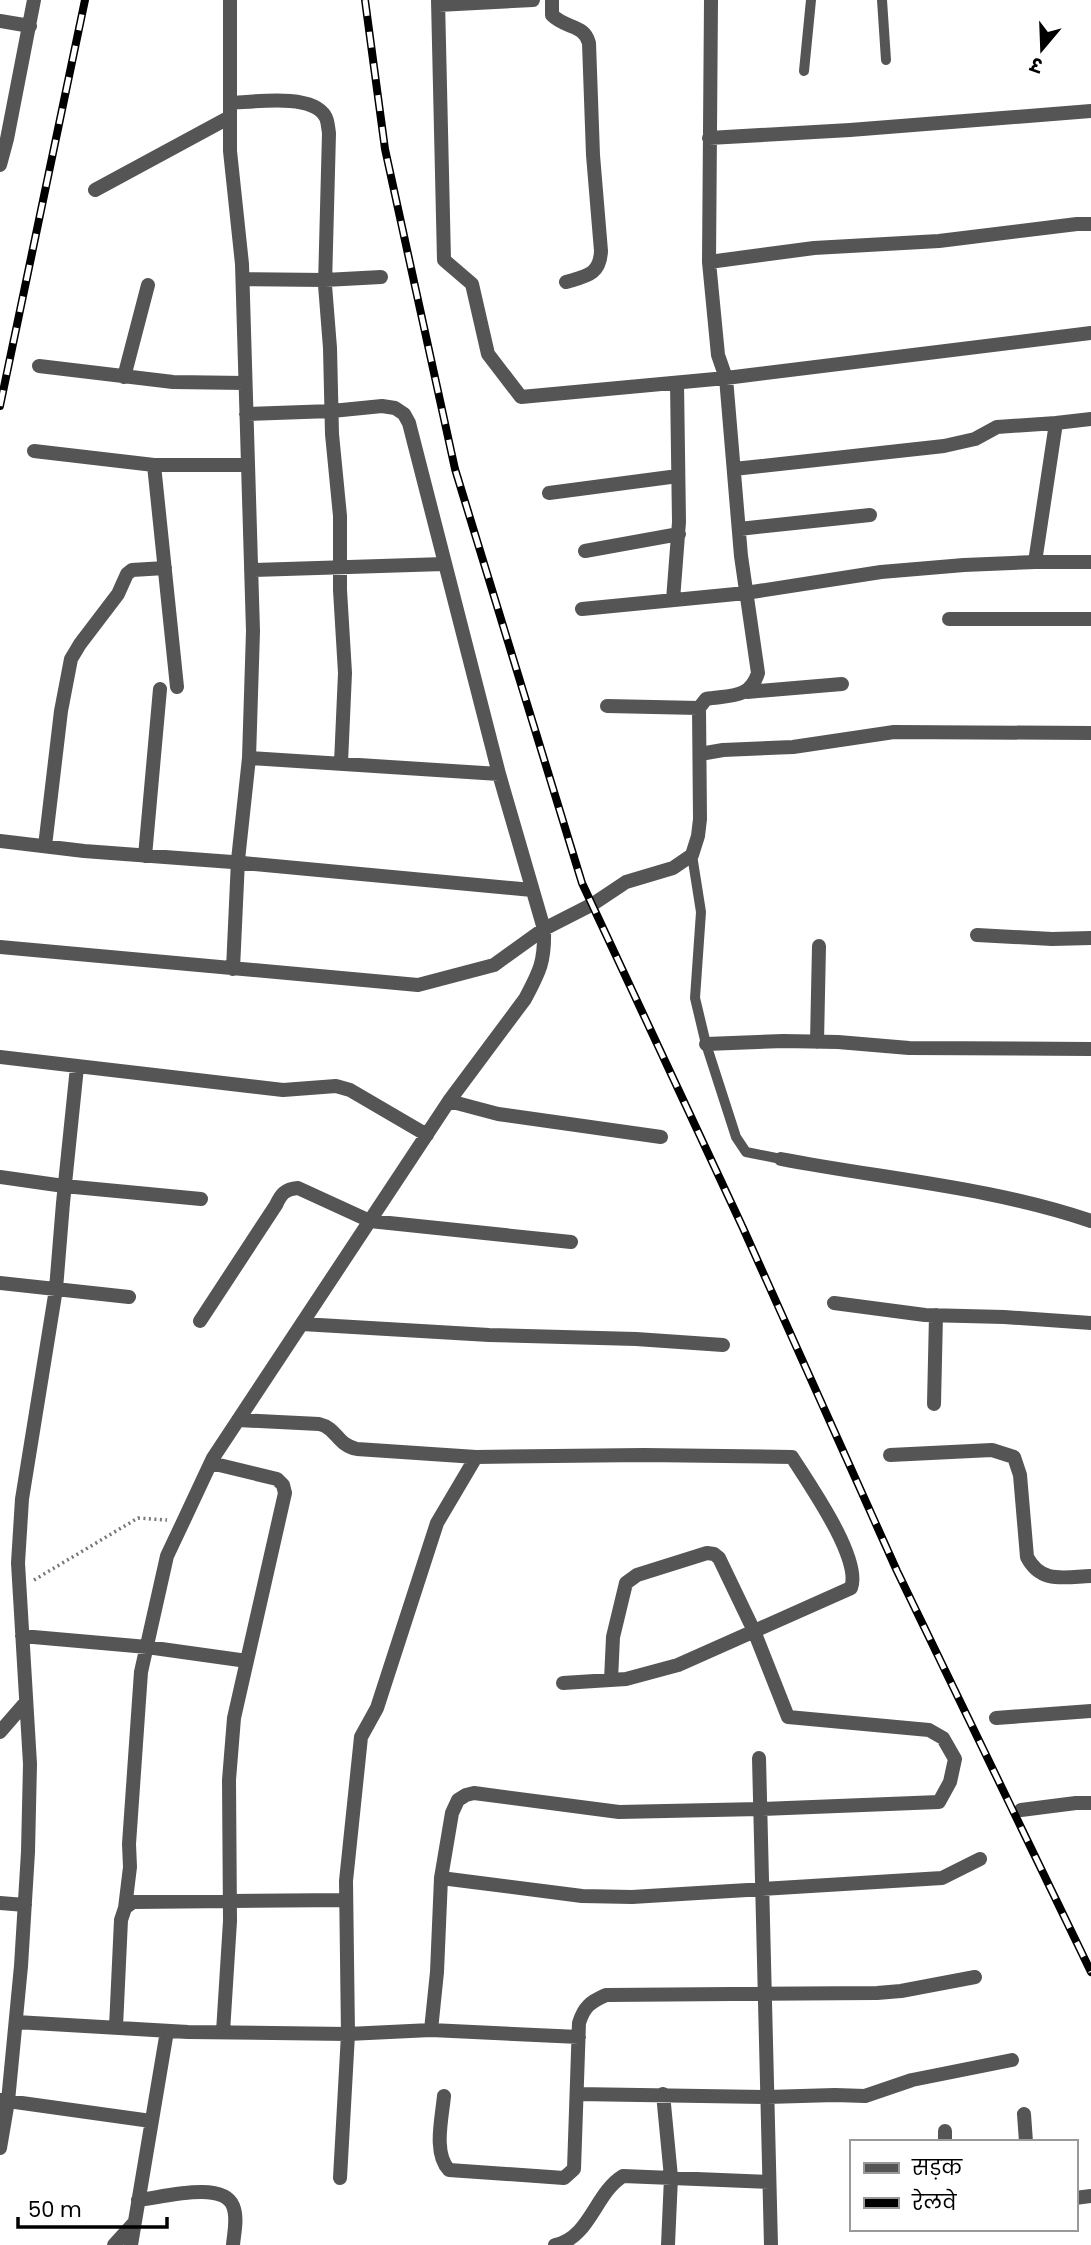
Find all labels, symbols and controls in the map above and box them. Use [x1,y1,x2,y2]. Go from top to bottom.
north arrow [1007,14,1077,84]
text: उ [1026,50,1047,79]
legend [850,2140,1077,2231]
text: सड़क [911,2153,963,2182]
scale bar [18,2186,166,2230]
text: रेलवे [911,2188,957,2217]
text: 50 m [28,2195,82,2224]

